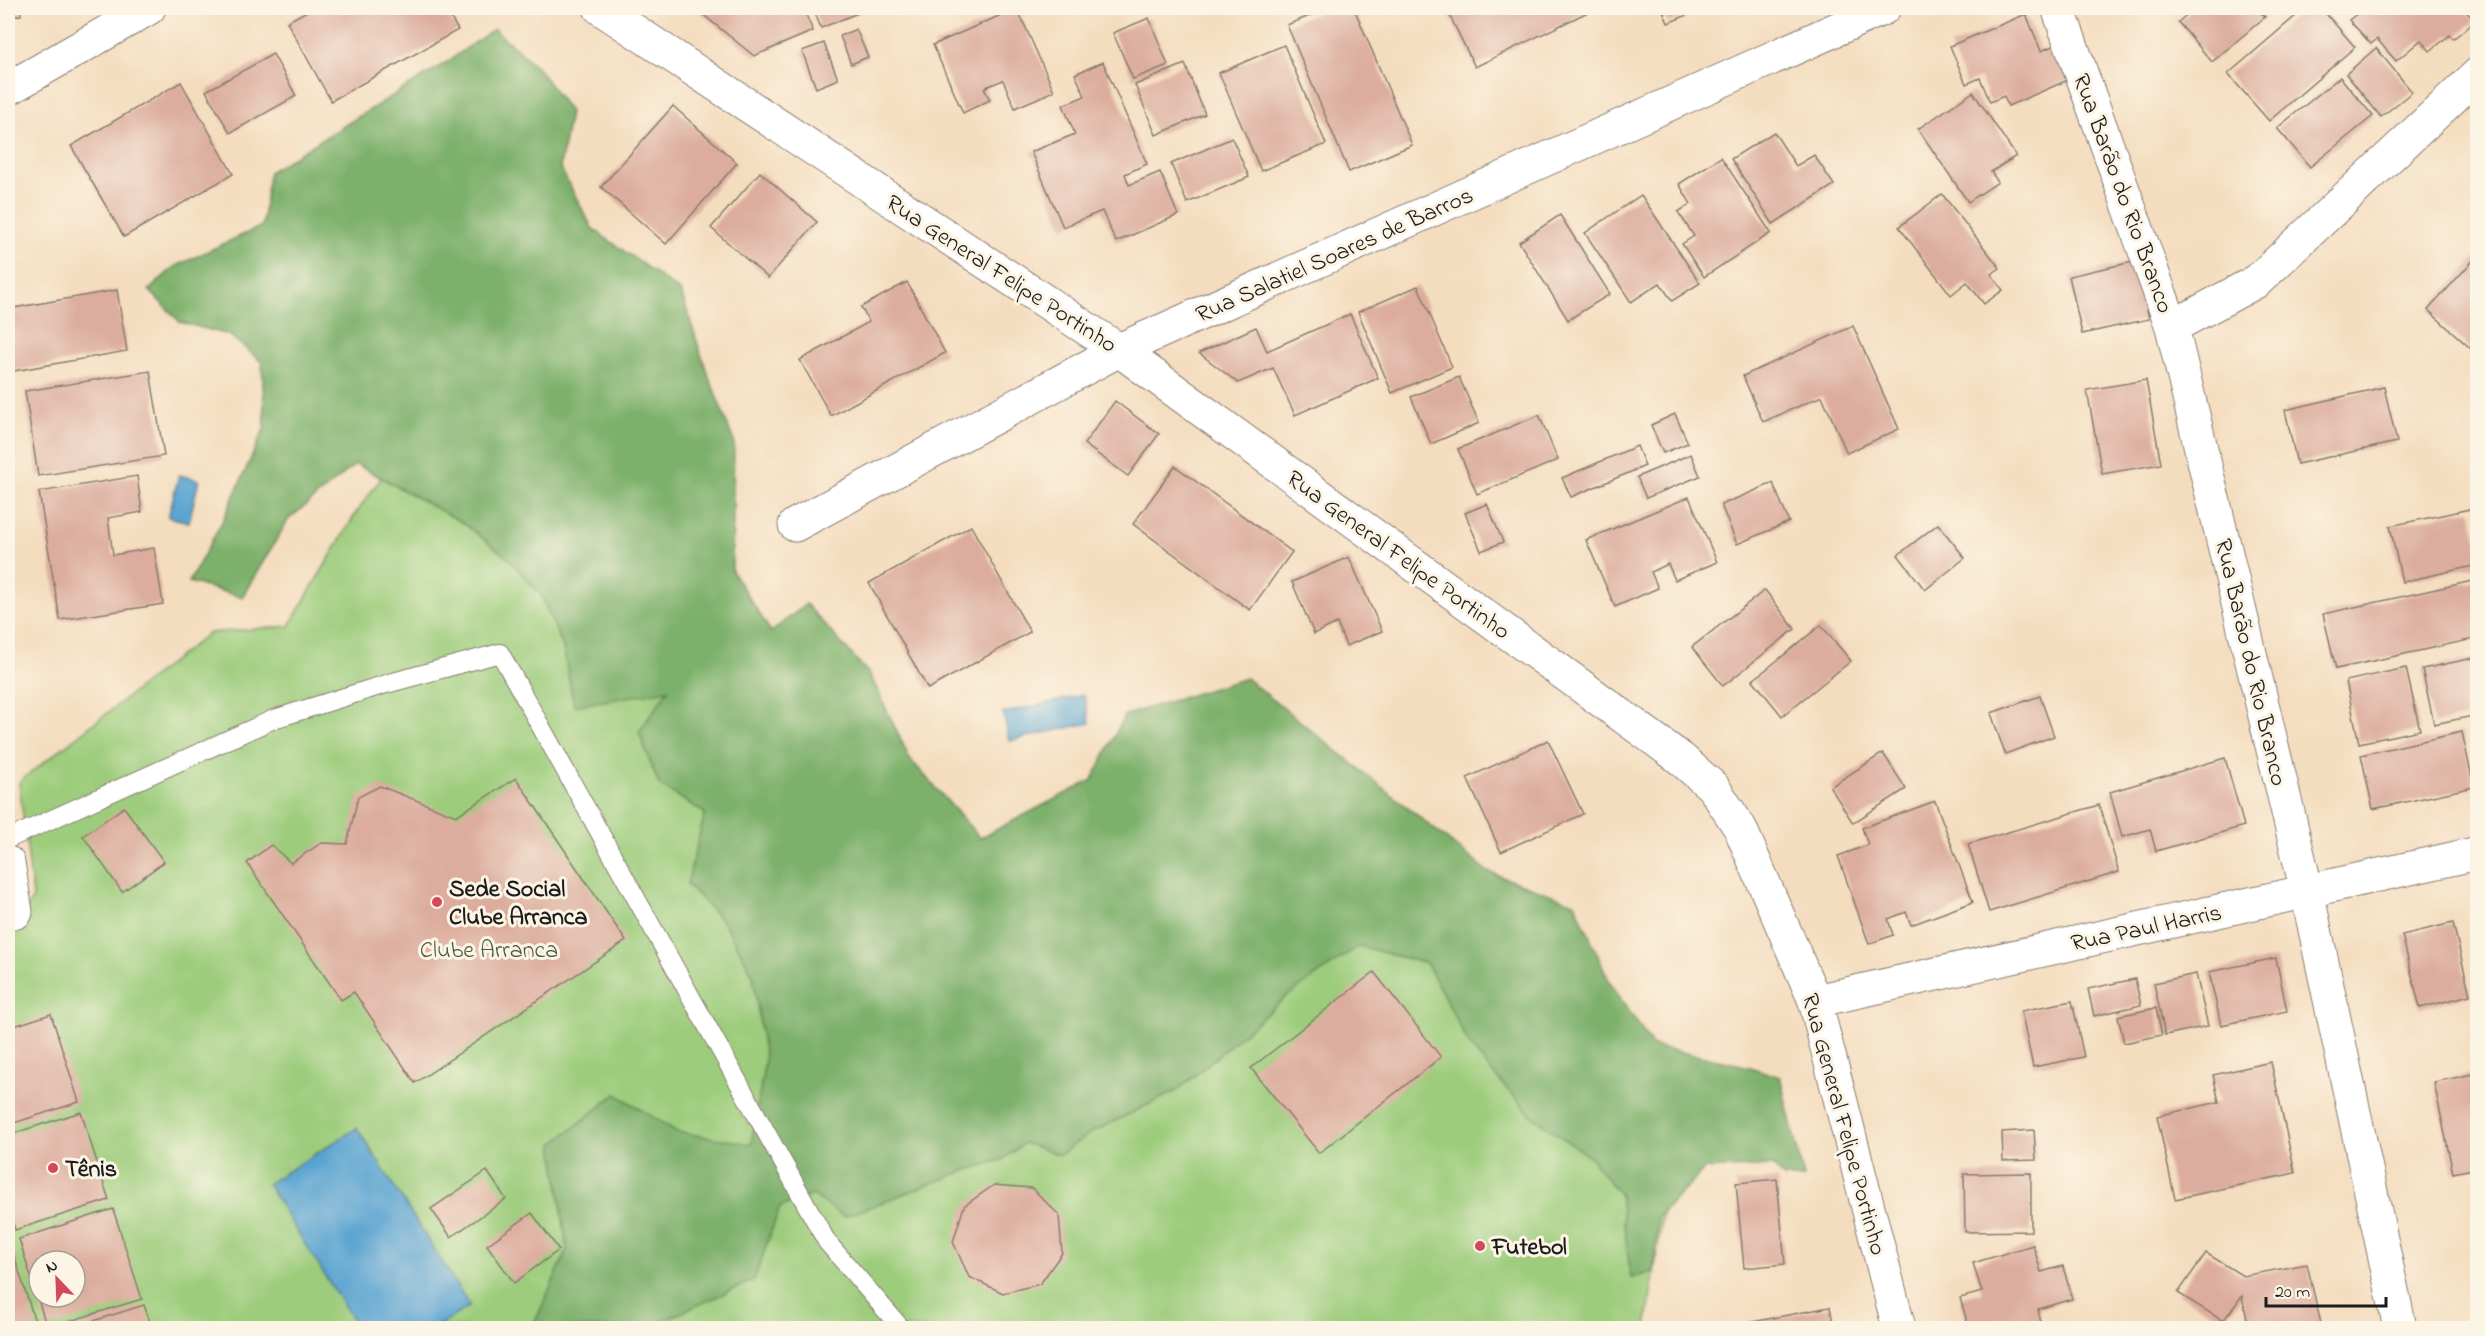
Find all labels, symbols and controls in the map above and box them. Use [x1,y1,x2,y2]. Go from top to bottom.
street label: Rua Barão do Rio Branco [2062,69,2181,319]
street label: Rua Salatiel Soares de Barros [1191,179,1479,333]
street label: Rua General Felipe Portinho [878,187,1123,363]
street label: Rua General Felipe Portinho [1278,463,1517,649]
street label: Rua Barão do Rio Branco [2204,536,2295,790]
place label: Sede Social Clube Arranca [449,873,587,936]
marker: Sede Social Clube Arranca [430,895,444,909]
street label: Rua Paul Harris [2068,896,2225,963]
park label: Clube Arranca [420,934,558,969]
street label: Rua General Felipe Portinho [1791,990,1894,1259]
place label: Tênis [65,1153,117,1188]
marker: Tênis [46,1161,60,1175]
place label: Futebol [1491,1231,1567,1266]
marker: Futebol [1473,1239,1487,1253]
north arrow [27,1249,87,1309]
text: N [42,1254,62,1280]
scale bar [2266,1270,2386,1308]
text: 20 m [2275,1280,2310,1306]

